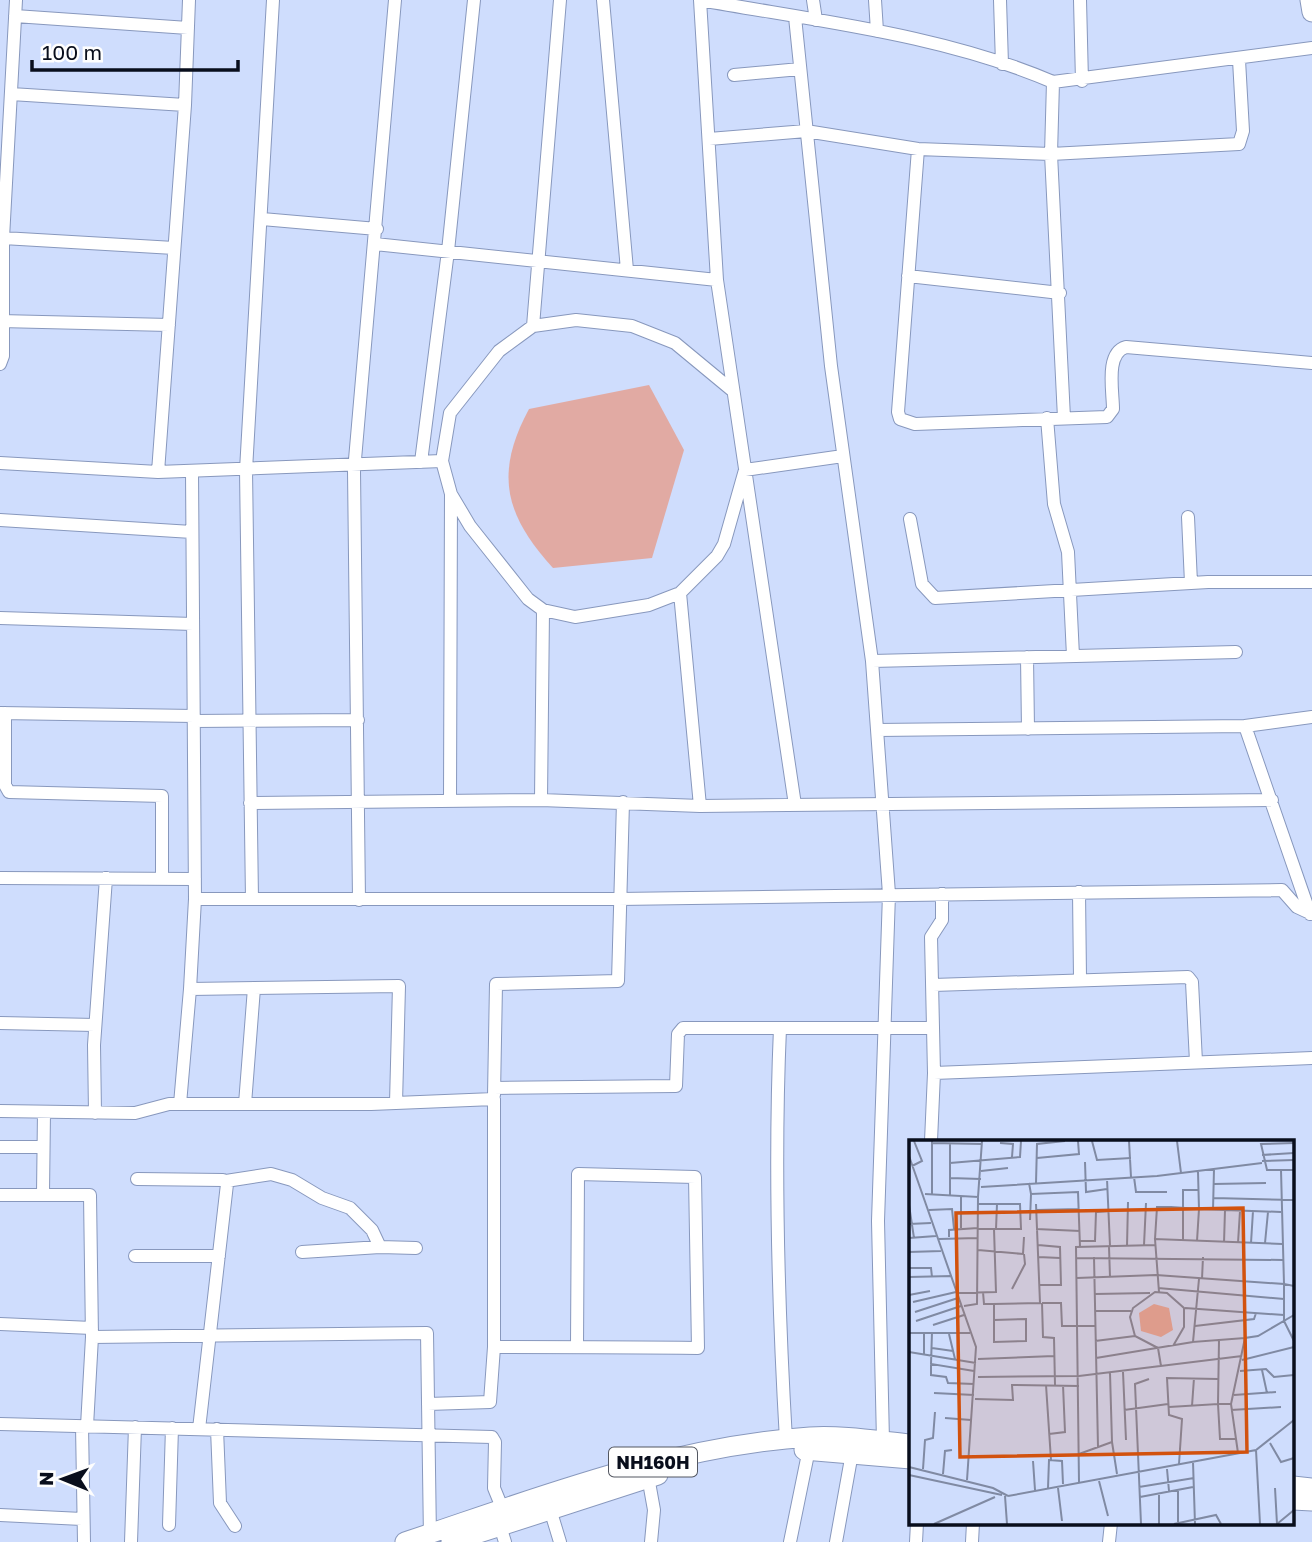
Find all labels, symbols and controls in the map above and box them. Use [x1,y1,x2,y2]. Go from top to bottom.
scale bar [32,28,238,72]
text: 100 m [42,39,102,65]
inset map [909,1140,1294,1524]
north arrow [28,1444,98,1514]
road number: NH160H [609,1448,697,1476]
text: N [34,1471,57,1486]

